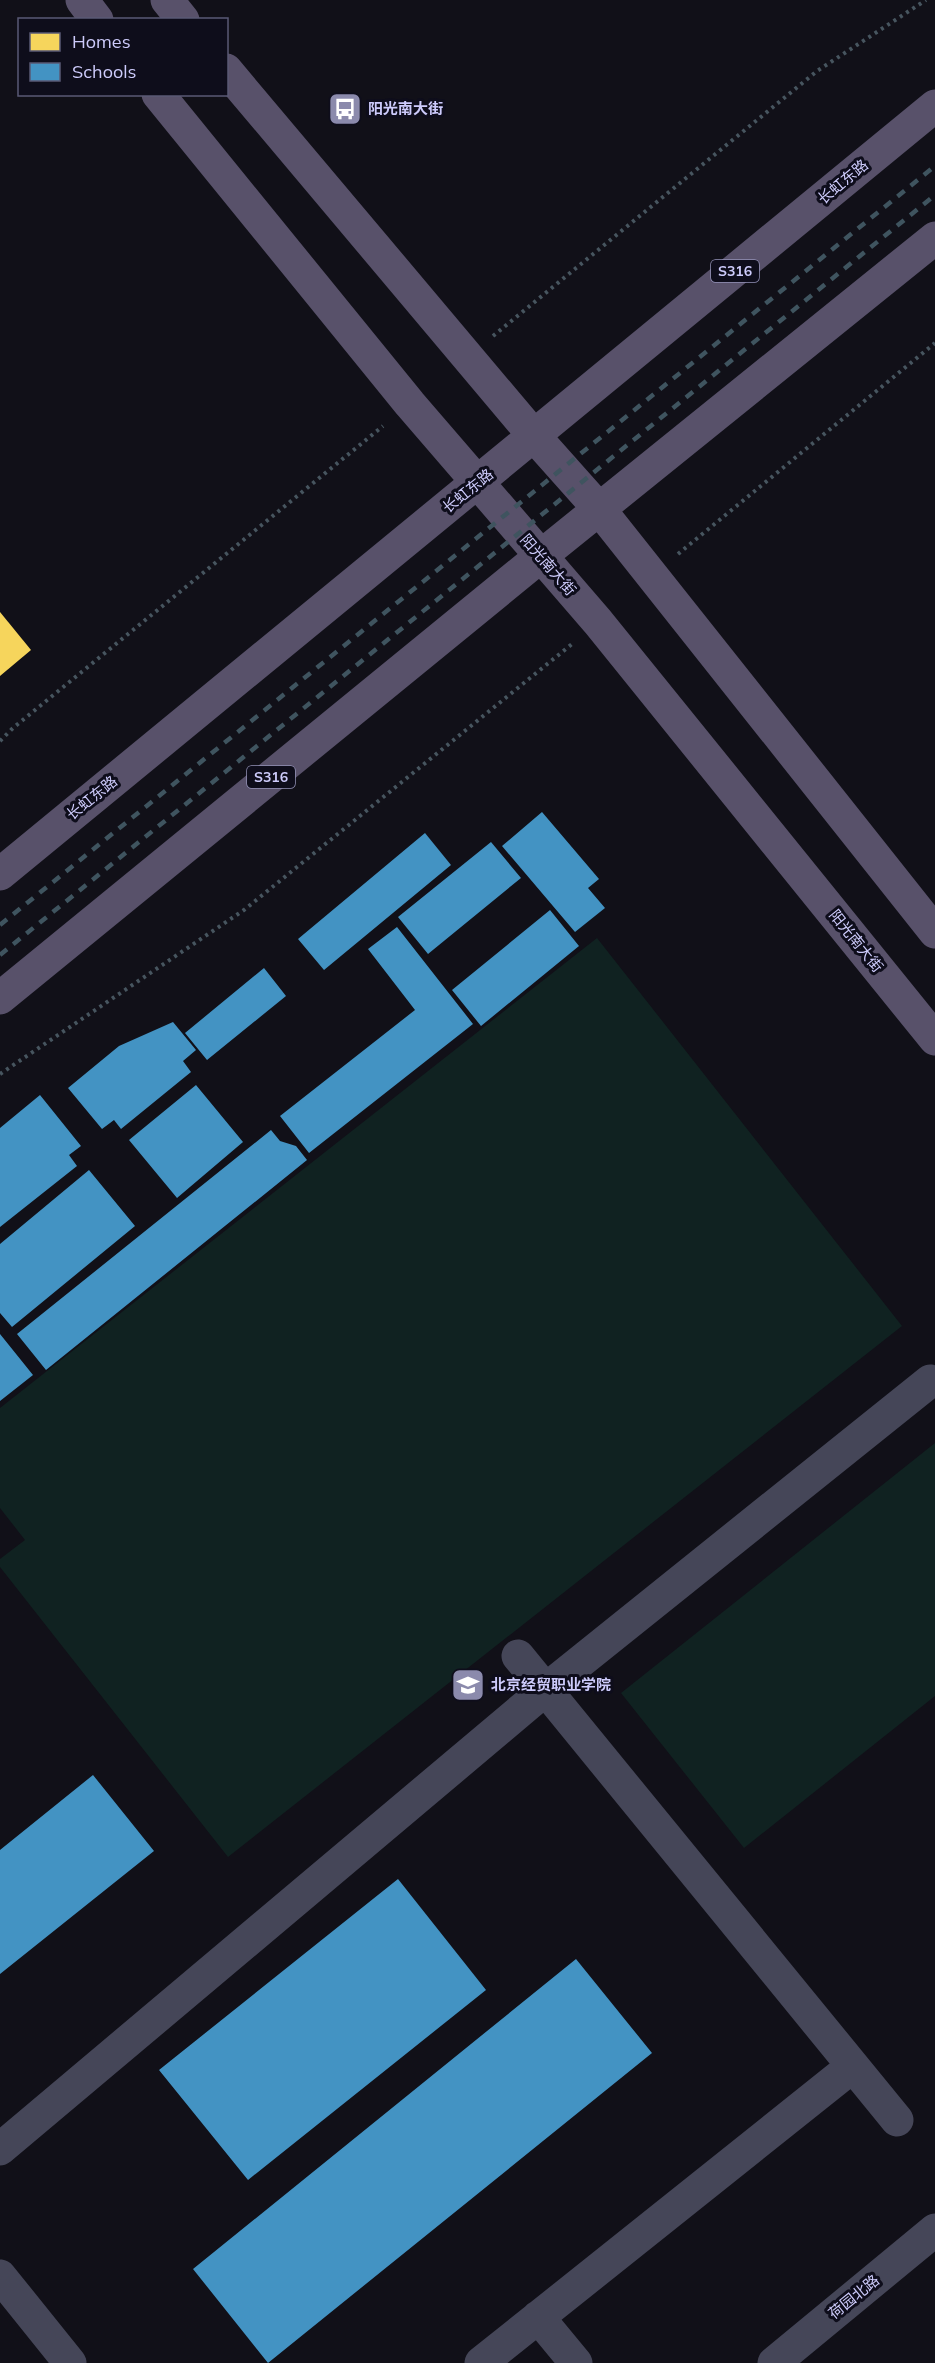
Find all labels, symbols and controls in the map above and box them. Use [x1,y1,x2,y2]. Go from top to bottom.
legend [18,18,228,96]
text: Homes [72,30,131,53]
text: Schools [72,60,137,83]
bus stop icon: 阳光南大街 [327,91,363,127]
place label: 阳光南大街 [368,99,443,118]
street label: 长虹东路 [814,155,872,208]
road number: S316 [711,260,759,282]
street label: 长虹东路 [438,464,497,517]
street label: 阳光南大街 [517,530,580,599]
road number: S316 [247,766,295,788]
street label: 长虹东路 [62,771,121,824]
street label: 阳光南大街 [825,906,887,976]
school or university icon: 北京经贸职业学院 [450,1667,486,1703]
place label: 北京经贸职业学院 [491,1675,611,1694]
street label: 荷园北路 [824,2270,883,2323]

